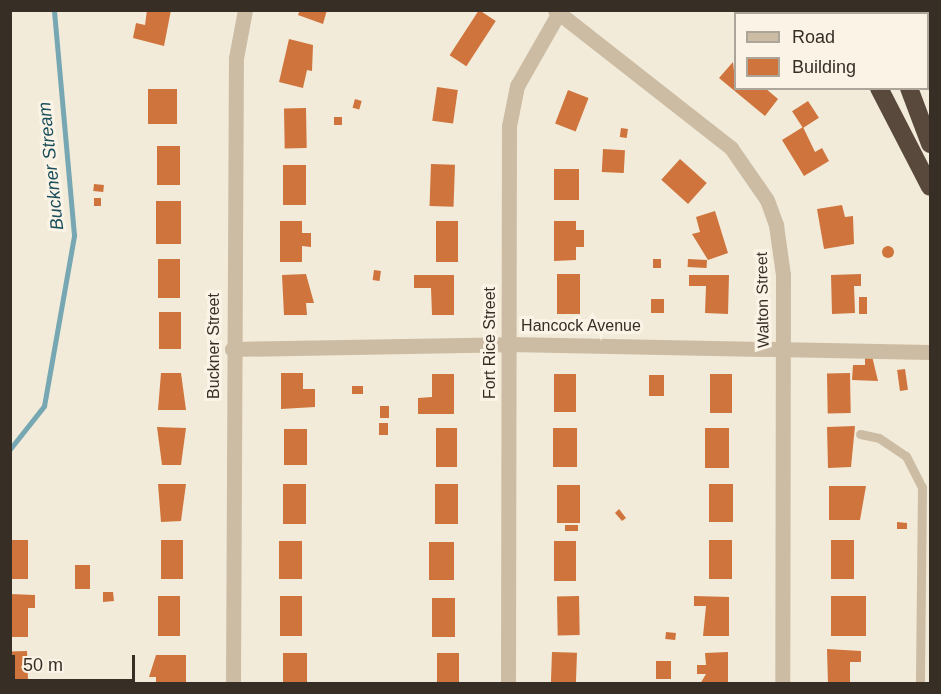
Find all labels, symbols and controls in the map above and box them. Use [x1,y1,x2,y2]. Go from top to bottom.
legend [734,12,929,90]
text: Road [792,27,835,47]
text: Building [792,57,856,77]
water label: Buckner Stream [34,101,68,231]
street label: Walton Street [753,252,773,348]
street label: Fort Rice Street [480,287,500,399]
street label: Buckner Street [204,293,224,399]
street label: Hancock Avenue [521,316,641,336]
scale bar [15,643,138,681]
text: 50 m [23,655,63,675]

